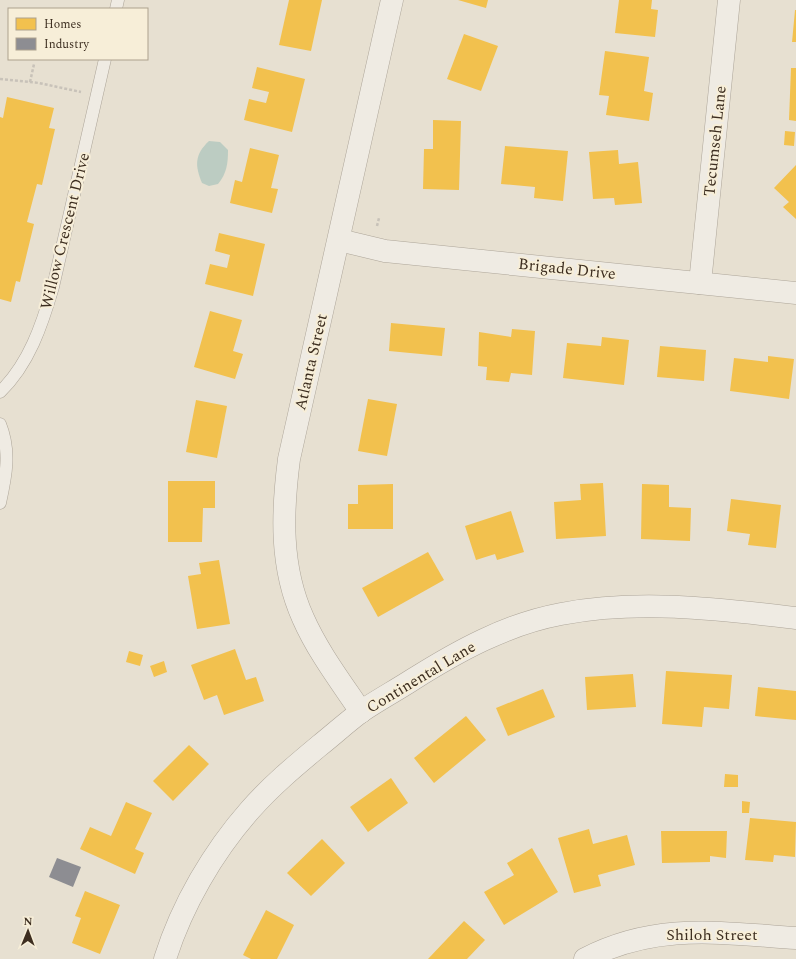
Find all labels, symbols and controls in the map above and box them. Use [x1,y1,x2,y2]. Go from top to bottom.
legend [8,8,148,60]
text: Homes [44,15,82,34]
text: Industry [44,35,90,54]
street label: Tecumseh Lane [697,85,733,197]
street label: Willow Crescent Drive [34,150,96,312]
street label: Brigade Drive [517,252,617,286]
street label: Atlanta Street [288,311,334,413]
street label: Continental Lane [362,635,480,719]
north arrow [8,911,48,951]
text: N [24,913,33,930]
street label: Shiloh Street [666,923,758,947]

